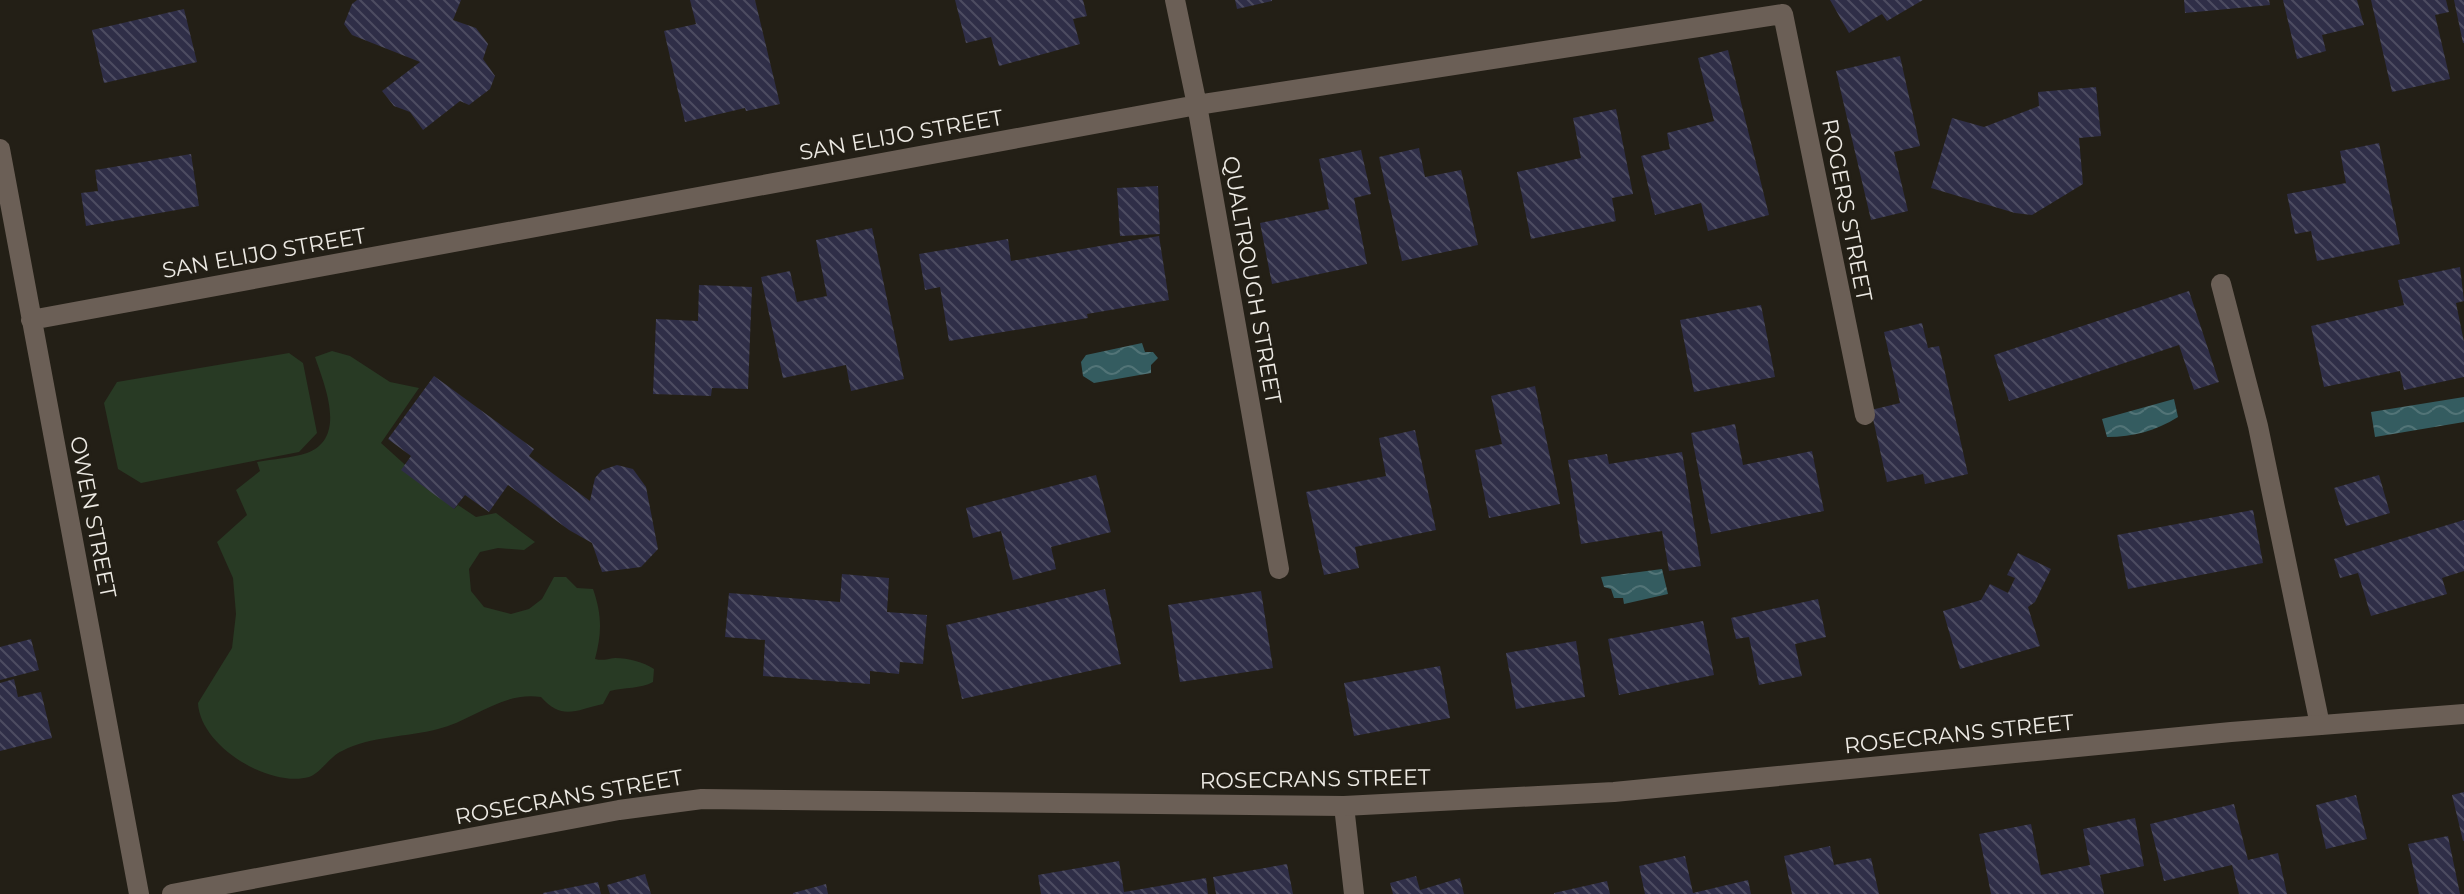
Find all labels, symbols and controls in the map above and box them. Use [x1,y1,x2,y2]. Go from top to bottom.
street label: SAN ELIJO STREET [797,104,1005,166]
street label: ROGERS STREET [1816,117,1878,304]
street label: QUALTROUGH STREET [1217,154,1287,407]
street label: SAN ELIJO STREET [160,222,368,284]
street label: OWEN STREET [64,434,122,601]
street label: ROSECRANS STREET [1843,708,2076,759]
street label: ROSECRANS STREET [1199,763,1431,795]
street label: ROSECRANS STREET [453,764,685,830]

